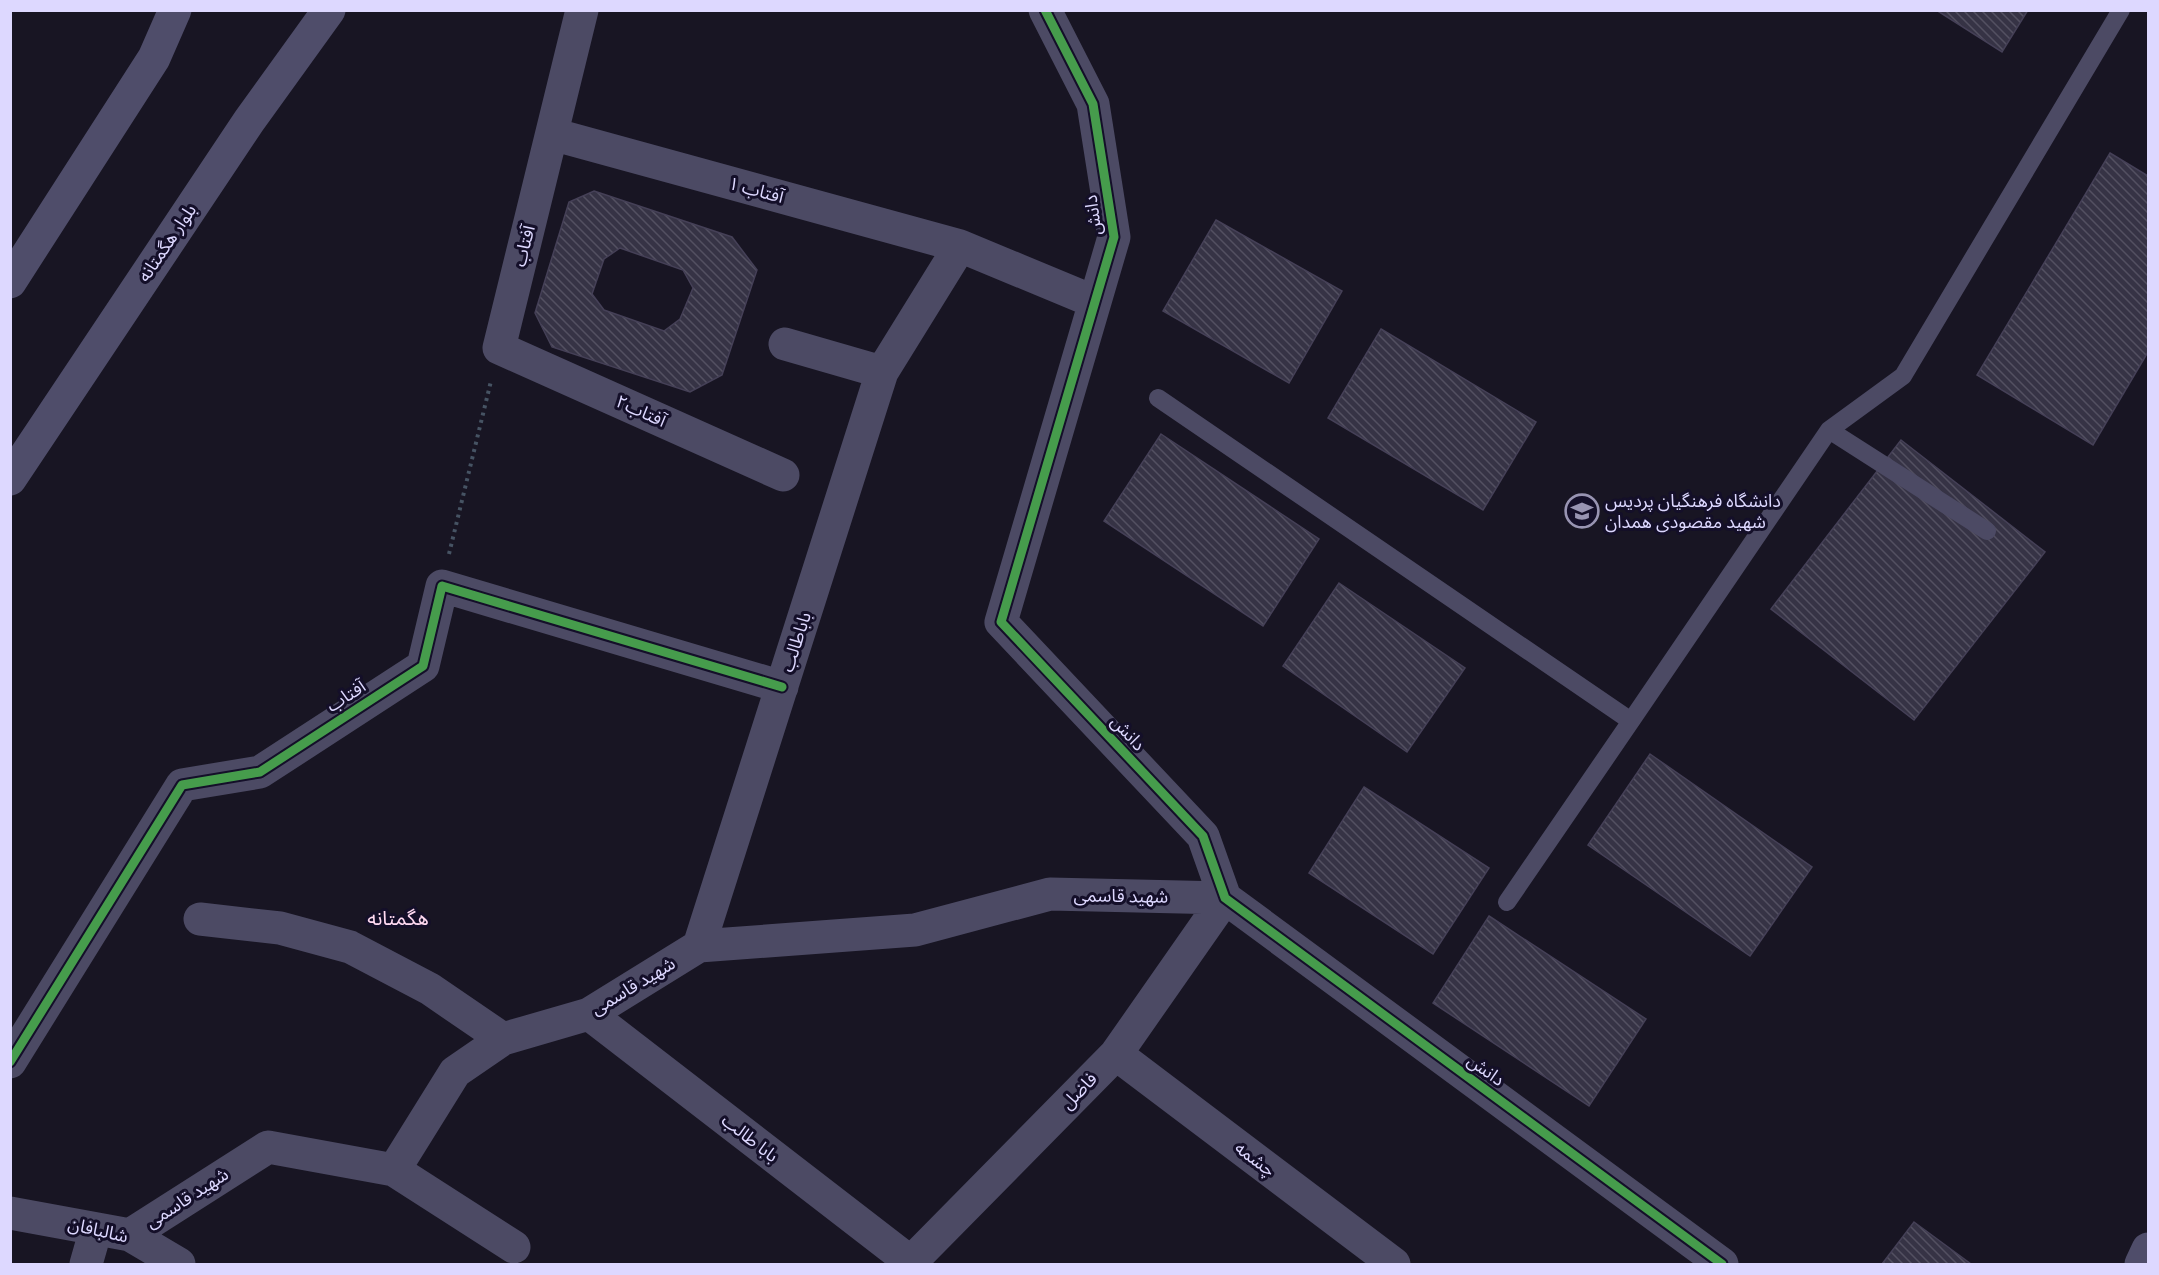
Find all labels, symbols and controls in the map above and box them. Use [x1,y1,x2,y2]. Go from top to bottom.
street label: آفتاب ۱ [726,172,787,208]
street label: دانش [1080,194,1106,236]
street label: بلوار هگمتانه [133,200,201,286]
street label: آفتاب [508,222,540,269]
street label: آفتاب۲ [613,390,670,432]
place label: دانشگاه فرهنگیان پردیس شهید مقصودی همدان [1605,490,1781,533]
school or university icon: دانشگاه فرهنگیان پردیس شهید مقصودی همدان [1564,493,1600,529]
street label: باباطالب [776,609,816,675]
street label: آفتاب [322,675,370,717]
street label: دانش [1106,711,1150,755]
street label: شهید قاسمی [1073,884,1169,908]
district label: هگمتانه [367,906,429,930]
street label: شهید قاسمی [587,952,679,1020]
street label: دانش [1463,1049,1509,1091]
street label: فاضل [1056,1068,1102,1114]
street label: بابا طالب [717,1109,783,1167]
street label: چشمه [1230,1137,1280,1181]
street label: شهید قاسمی [141,1163,233,1233]
street label: شالبافان [66,1212,130,1248]

